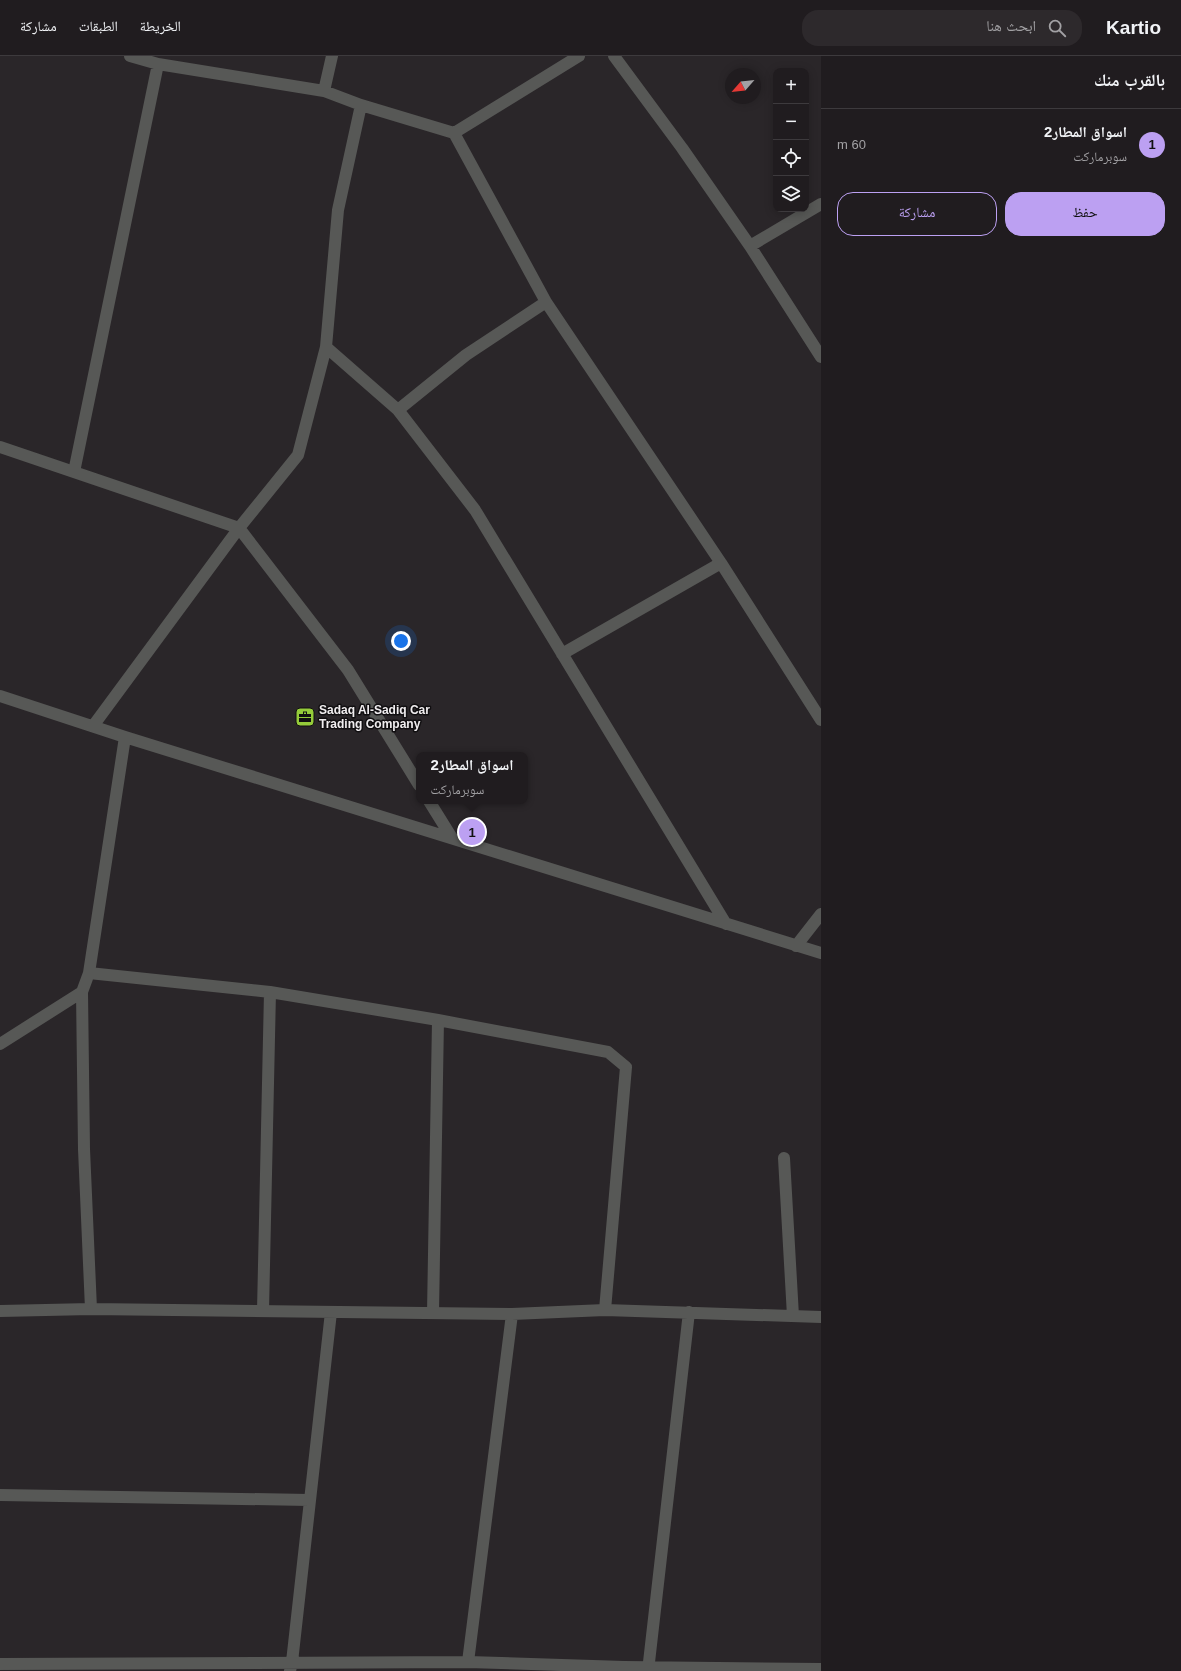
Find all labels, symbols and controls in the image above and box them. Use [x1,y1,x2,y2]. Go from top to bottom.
search box [802,10,1082,46]
text: ابحث هنا [986,17,1036,34]
icon: search [1046,17,1068,39]
text: Kartio [1106,17,1161,38]
text: مشاركة [20,18,57,34]
text: الطبقات [79,18,118,34]
text: الخريطة [140,18,181,34]
north arrow [725,68,761,104]
map controls [773,68,809,212]
button: + [773,68,809,104]
text: بالقرب منك [1094,71,1165,90]
button: − [773,104,809,140]
text: اسواق المطار2 [1044,123,1127,140]
text: 60 m [837,137,866,152]
text: 1 [1148,137,1156,152]
button: locate [773,140,809,176]
text: سوبرماركت [1073,149,1127,164]
button: layers [773,176,809,212]
button: مشاركة [837,192,997,236]
button: حفظ [1005,192,1165,236]
your location [391,631,411,651]
place label: Sadaq Al-Sadiq Car Trading Company [319,703,430,731]
office icon: Sadaq Al-Sadiq Car Trading Company [294,706,316,728]
popup [416,752,528,804]
text: اسواق المطار2 [431,756,513,773]
text: سوبرماركت [431,782,484,797]
pin: 1 [459,817,485,847]

